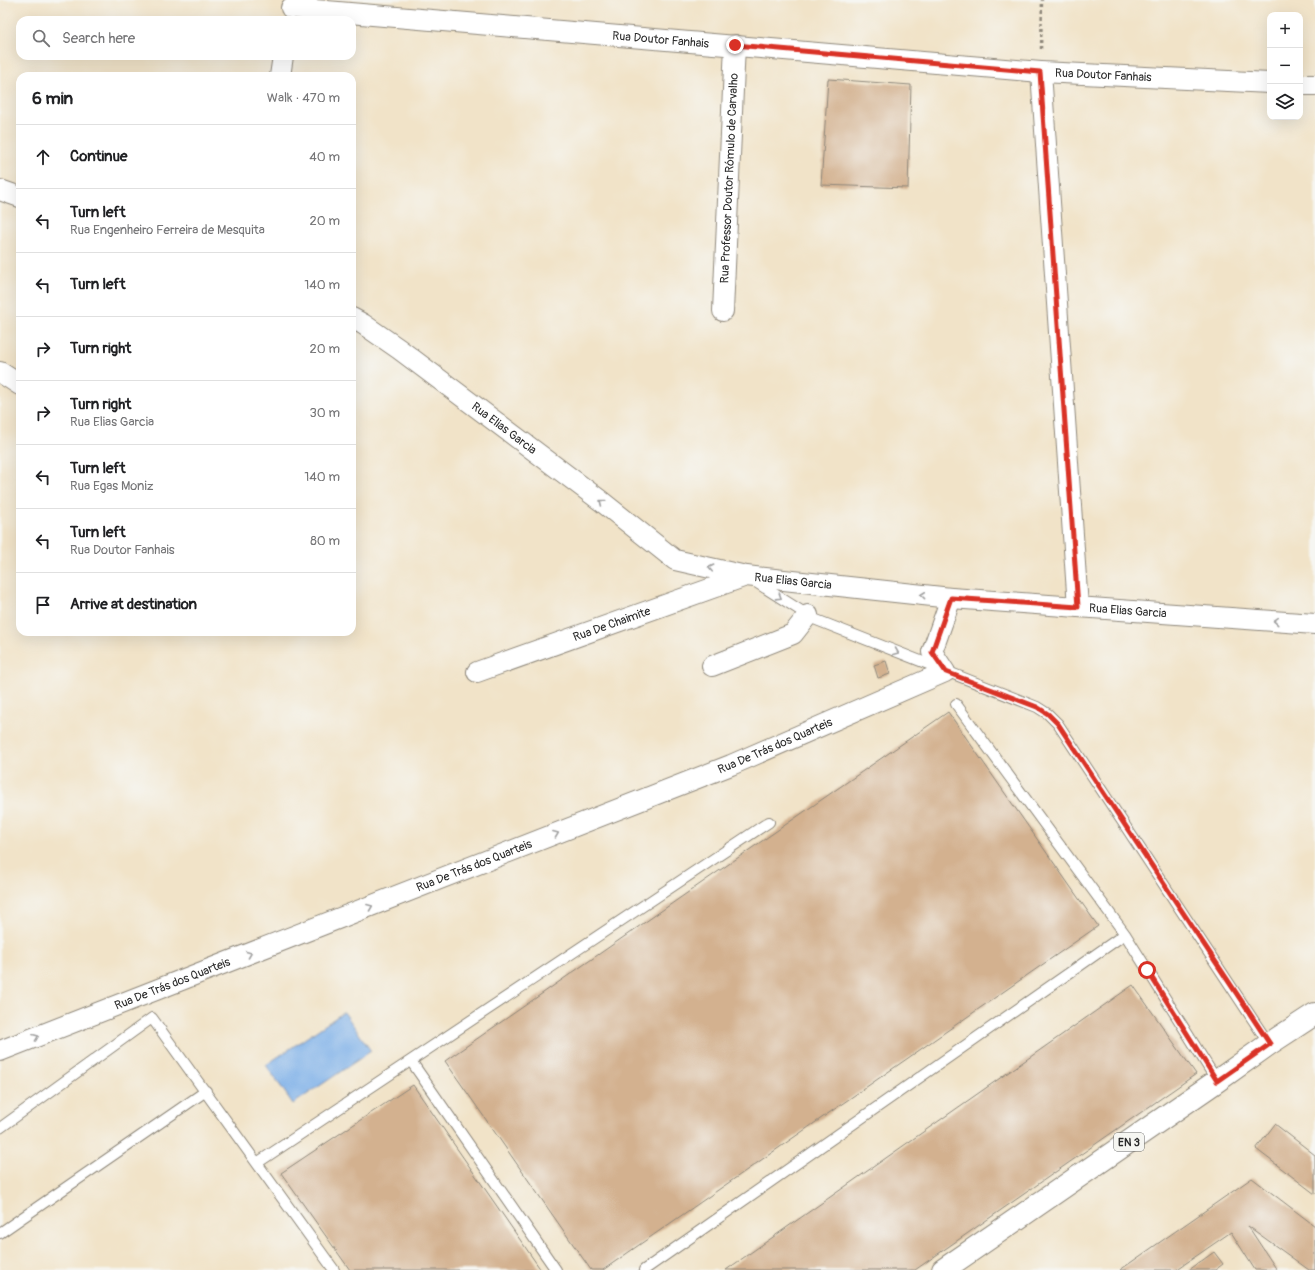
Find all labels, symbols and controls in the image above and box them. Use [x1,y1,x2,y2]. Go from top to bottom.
map controls [1267,12,1303,120]
button: + [1267,12,1303,48]
search box [16,16,356,60]
icon: search [30,27,52,49]
street label: Rua Doutor Fanhais [612,28,710,51]
text: Search here [62,29,135,48]
route end [726,36,744,54]
button: − [1267,48,1303,84]
street label: Rua Doutor Fanhais [1055,65,1152,85]
street label: Rua Professor Doutor Rómulo de Carvalho [717,72,741,284]
button: layers [1267,84,1303,120]
text: 6 min [32,88,73,109]
text: Walk · 470 m [267,90,340,106]
icon: ahead [32,146,54,168]
text: Continue [70,147,128,166]
text: 40 m [309,149,340,165]
text: Turn left [70,203,126,222]
icon: left [32,210,54,232]
text: 20 m [309,213,340,229]
text: Rua Engenheiro Ferreira de Mesquita [70,222,265,238]
icon: left [32,274,54,296]
text: Turn left [70,275,126,294]
text: 140 m [304,277,340,293]
icon: right [32,338,54,360]
text: Turn right [70,339,131,358]
text: 20 m [309,341,340,357]
text: Turn right [70,395,131,414]
street label: Rua Elias Garcia [469,399,540,458]
icon: right [32,402,54,424]
text: 30 m [310,405,340,421]
text: Rua Elias Garcia [70,414,154,430]
text: Turn left [70,459,126,478]
icon: left [32,466,54,488]
text: 140 m [304,469,340,485]
text: Rua Egas Moniz [70,478,154,494]
one-way arrow [600,499,607,506]
text: Turn left [70,523,126,542]
icon: left [32,530,54,552]
text: 80 m [310,533,340,549]
text: Rua Doutor Fanhais [70,542,175,558]
one-way arrow [708,565,714,573]
street label: Rua Elias Garcia [754,569,833,593]
one-way arrow [920,590,926,599]
one-way arrow [775,592,782,599]
icon: arrive [32,594,54,616]
text: Arrive at destination [70,595,197,614]
street label: Rua Elias Garcia [1088,600,1167,621]
street label: Rua De Chaimite [571,603,653,645]
one-way arrow [1273,616,1279,625]
one-way arrow [892,647,899,655]
street label: Rua De Trás dos Quarteis [716,714,835,777]
one-way arrow [552,830,559,838]
street label: Rua De Trás dos Quarteis [414,836,535,895]
one-way arrow [366,903,373,911]
one-way arrow [245,951,252,959]
street label: Rua De Trás dos Quarteis [112,954,233,1013]
route start [1138,961,1156,979]
one-way arrow [33,1034,40,1042]
road number: EN 3 [1114,1133,1144,1151]

